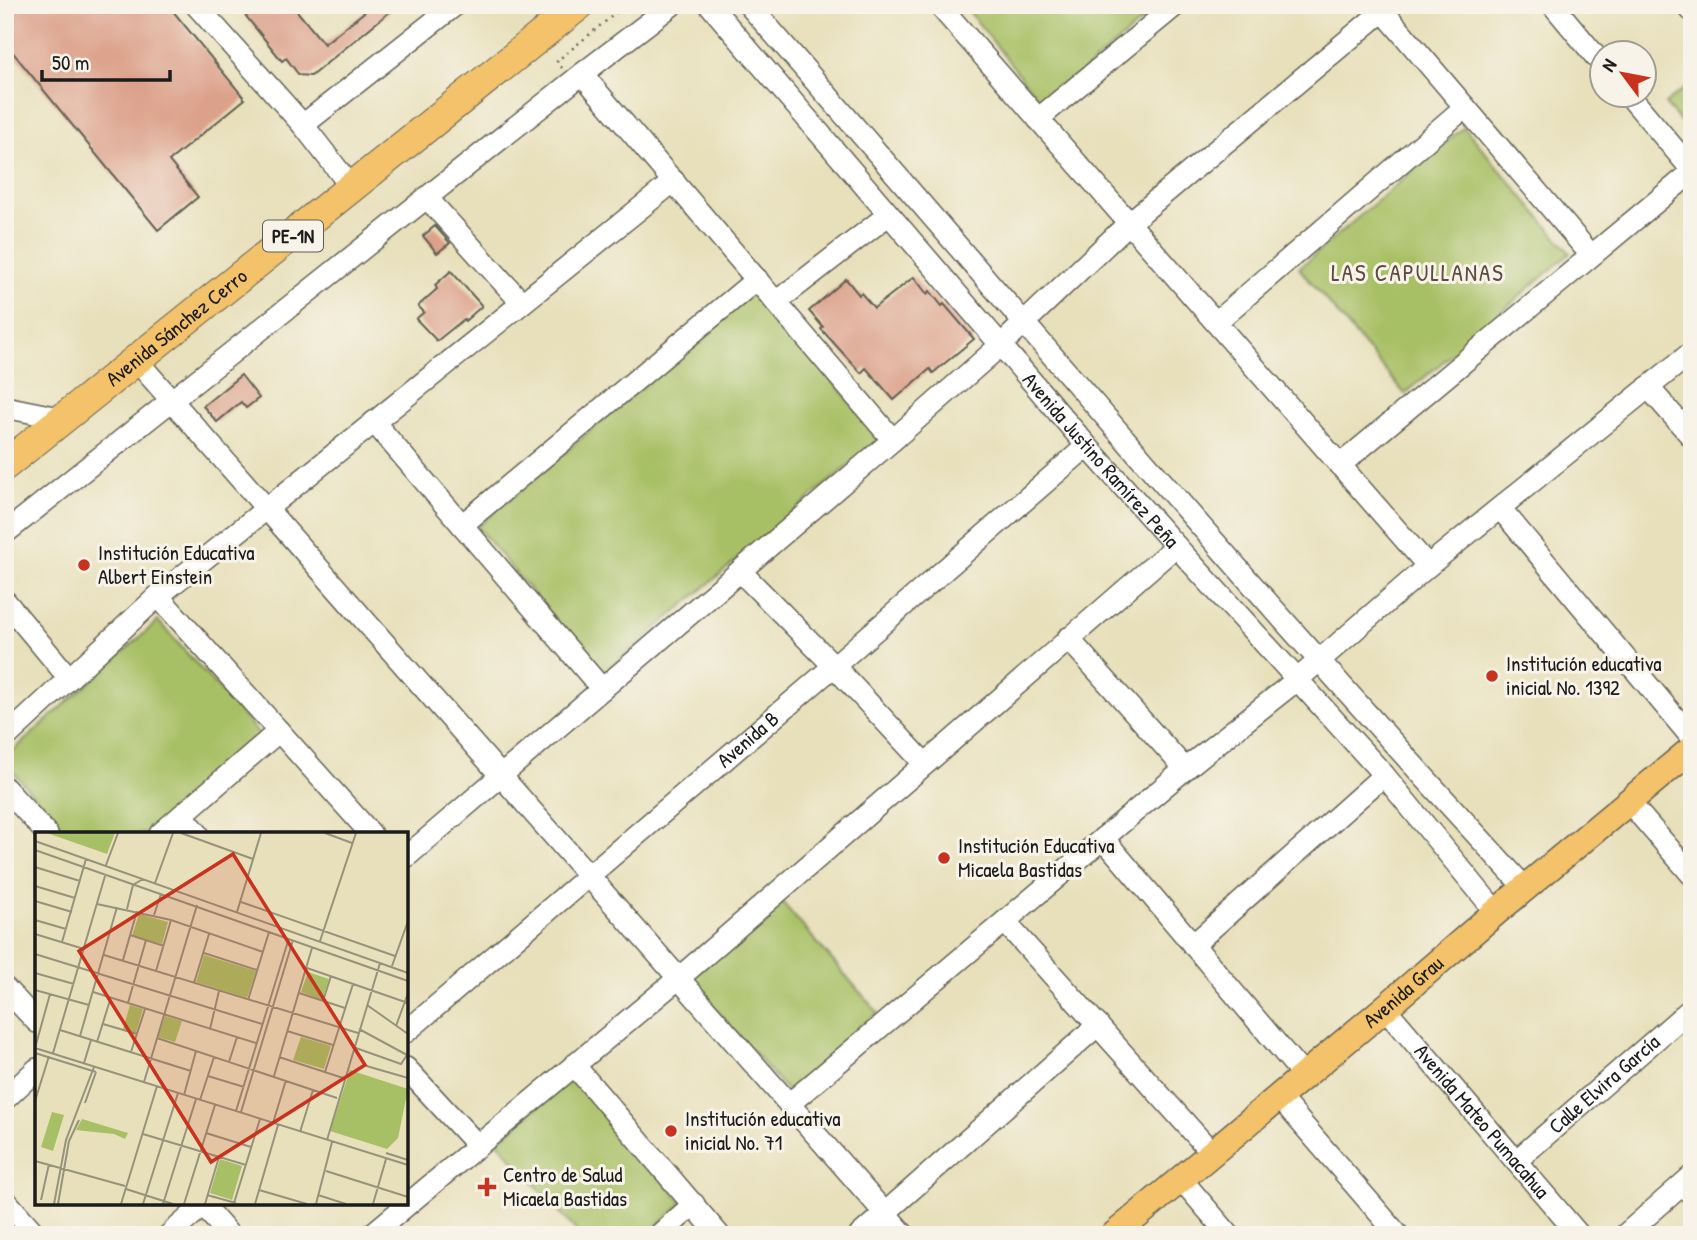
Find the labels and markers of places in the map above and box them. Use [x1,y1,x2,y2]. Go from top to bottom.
place label: Institución Educativa Albert Einstein [98,538,255,591]
marker: Institución Educativa Albert Einstein [76,557,92,573]
place label: Institución educativa inicial No. 1392 [1506,649,1662,702]
marker: Institución educativa inicial No. 1392 [1484,668,1500,684]
place label: Institución Educativa Micaela Bastidas [958,831,1115,884]
marker: Institución Educativa Micaela Bastidas [936,850,952,866]
place label: Institución educativa inicial No. 71 [685,1104,841,1157]
marker: Institución educativa inicial No. 71 [663,1123,679,1139]
place label: Centro de Salud Micaela Bastidas [503,1160,627,1213]
marker: Centro de Salud Micaela Bastidas [477,1177,497,1197]

